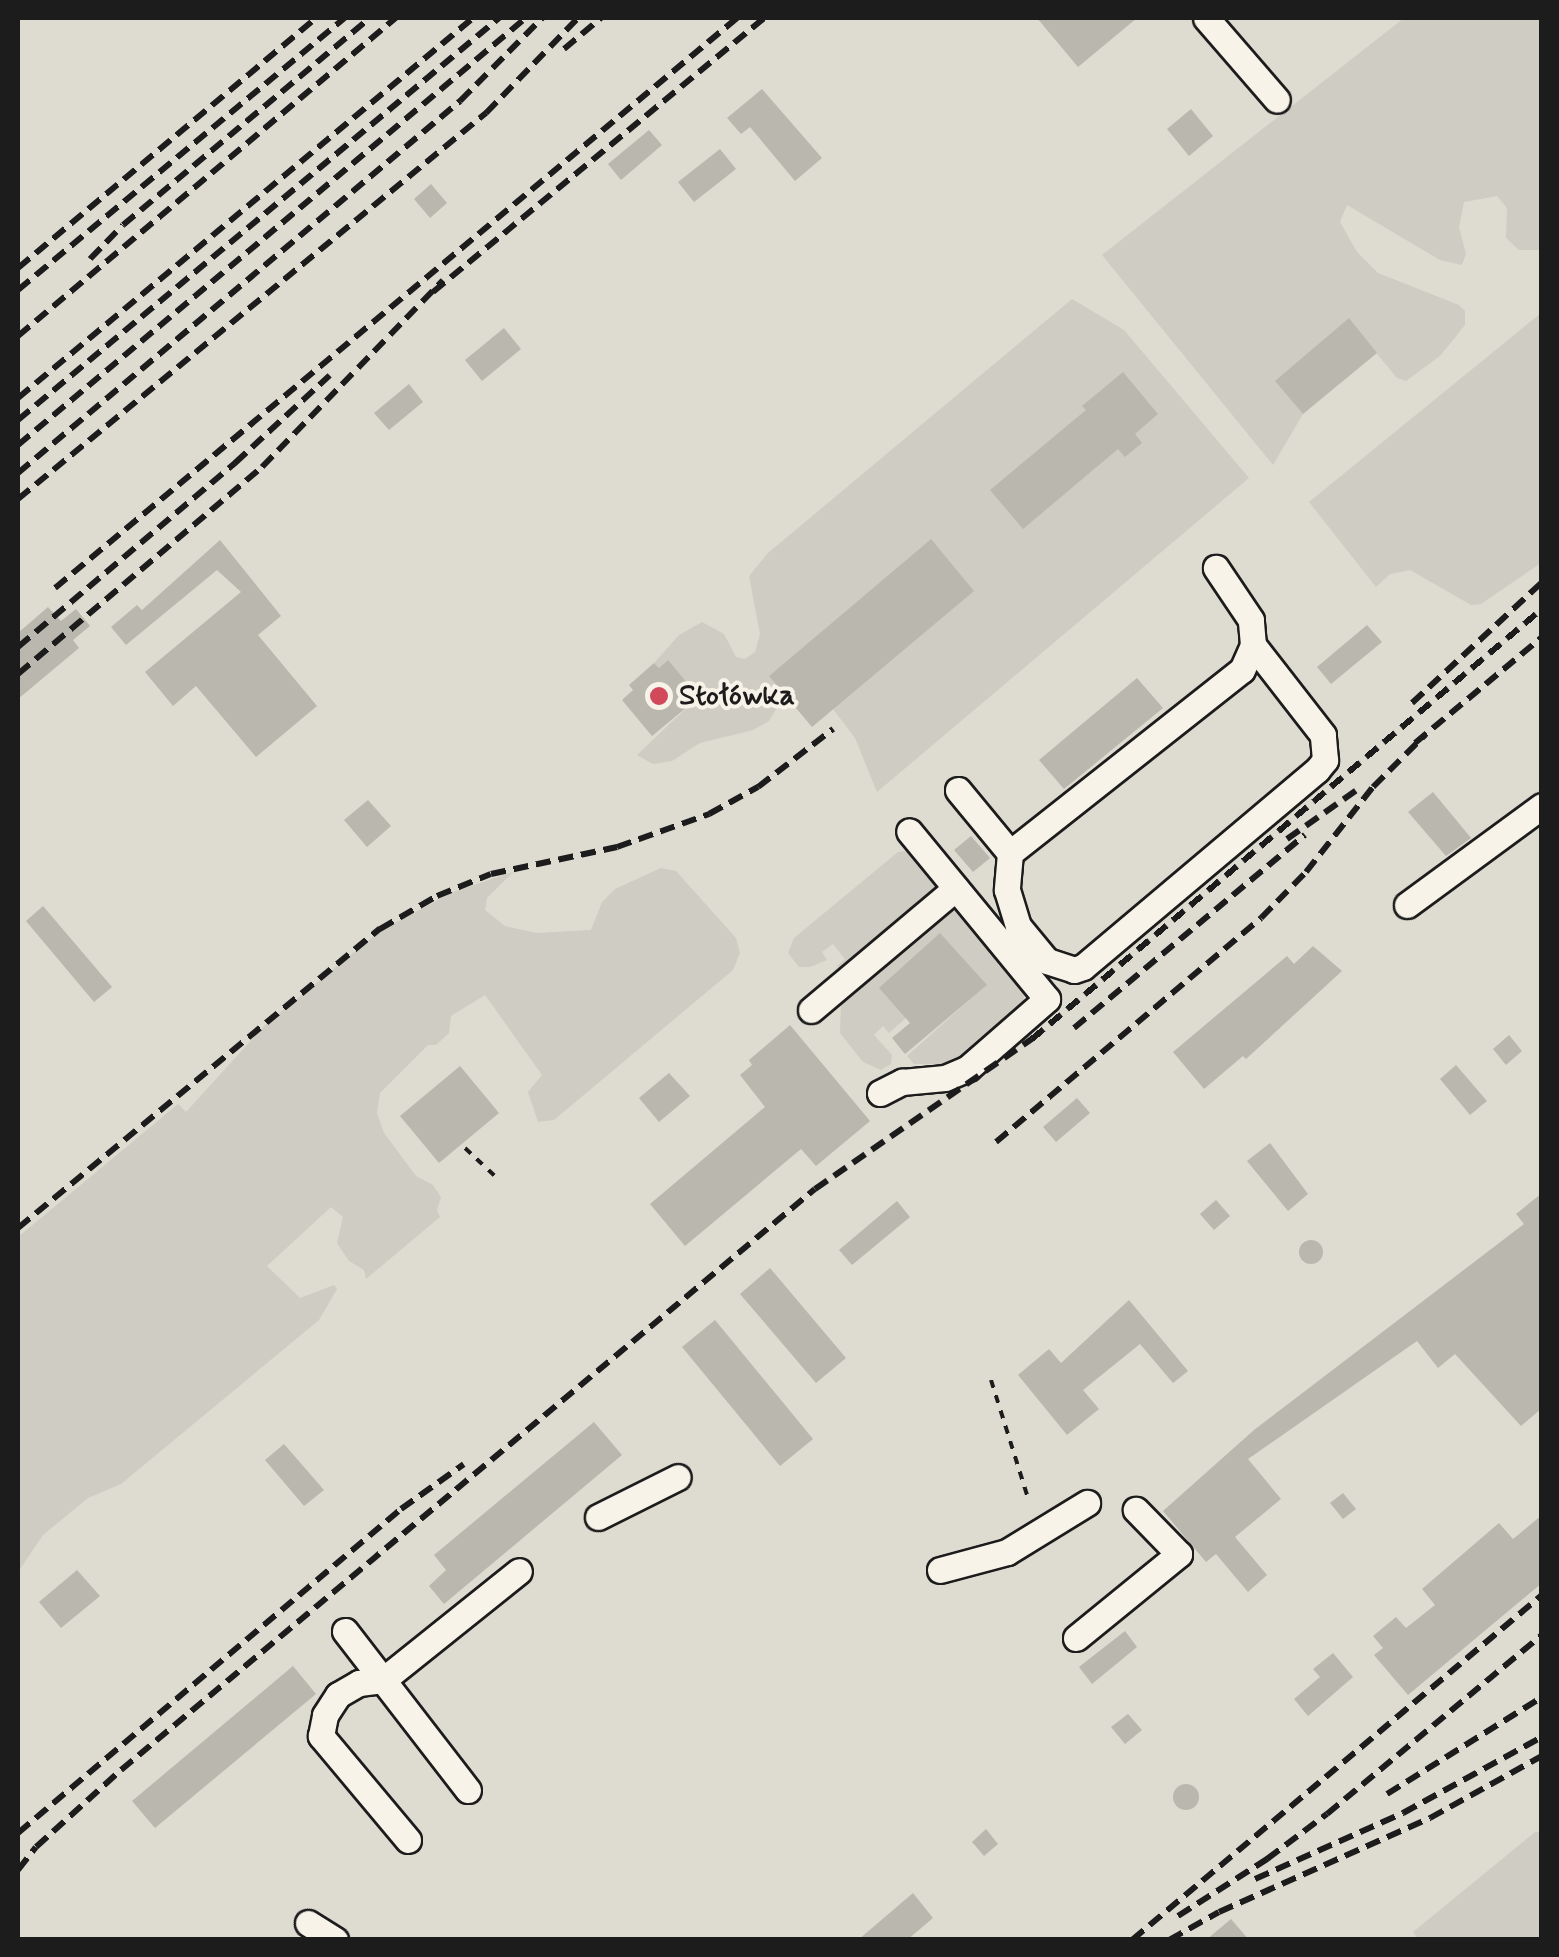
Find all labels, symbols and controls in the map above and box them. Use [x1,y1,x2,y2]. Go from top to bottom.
place label: Stołówka [679,678,795,714]
marker: Stołówka [648,685,670,707]

